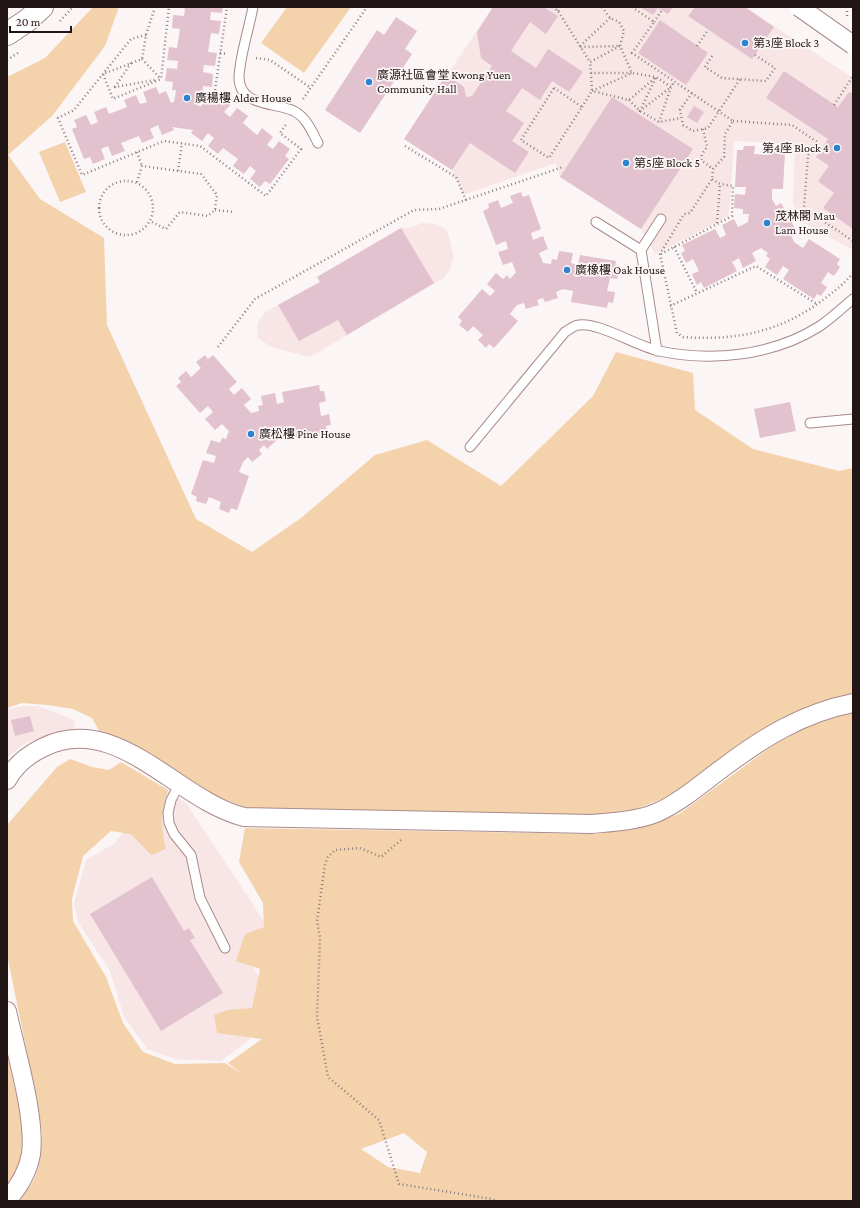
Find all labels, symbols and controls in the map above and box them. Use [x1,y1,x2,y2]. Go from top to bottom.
scale bar [10,8,71,34]
text: 20 m [16,15,41,29]
place label: 第3座 Block 3 [753,36,820,50]
marker: 第3座 Block 3 [740,38,750,48]
place label: 廣源社區會堂 Kwong Yuen Community Hall [377,68,511,96]
marker: 廣源社區會堂 Kwong Yuen Community Hall [364,77,374,87]
place label: 廣楊樓 Alder House [195,91,292,105]
marker: 廣楊樓 Alder House [182,93,192,103]
place label: 第4座 Block 4 [762,141,829,155]
marker: 第4座 Block 4 [832,143,842,153]
place label: 第5座 Block 5 [634,156,700,170]
marker: 第5座 Block 5 [621,158,631,168]
place label: 茂林閣 Mau Lam House [775,209,836,237]
marker: 茂林閣 Mau Lam House [762,218,772,228]
place label: 廣橡樓 Oak House [575,263,665,277]
marker: 廣橡樓 Oak House [562,265,572,275]
place label: 廣松樓 Pine House [259,427,351,441]
marker: 廣松樓 Pine House [246,429,256,439]

